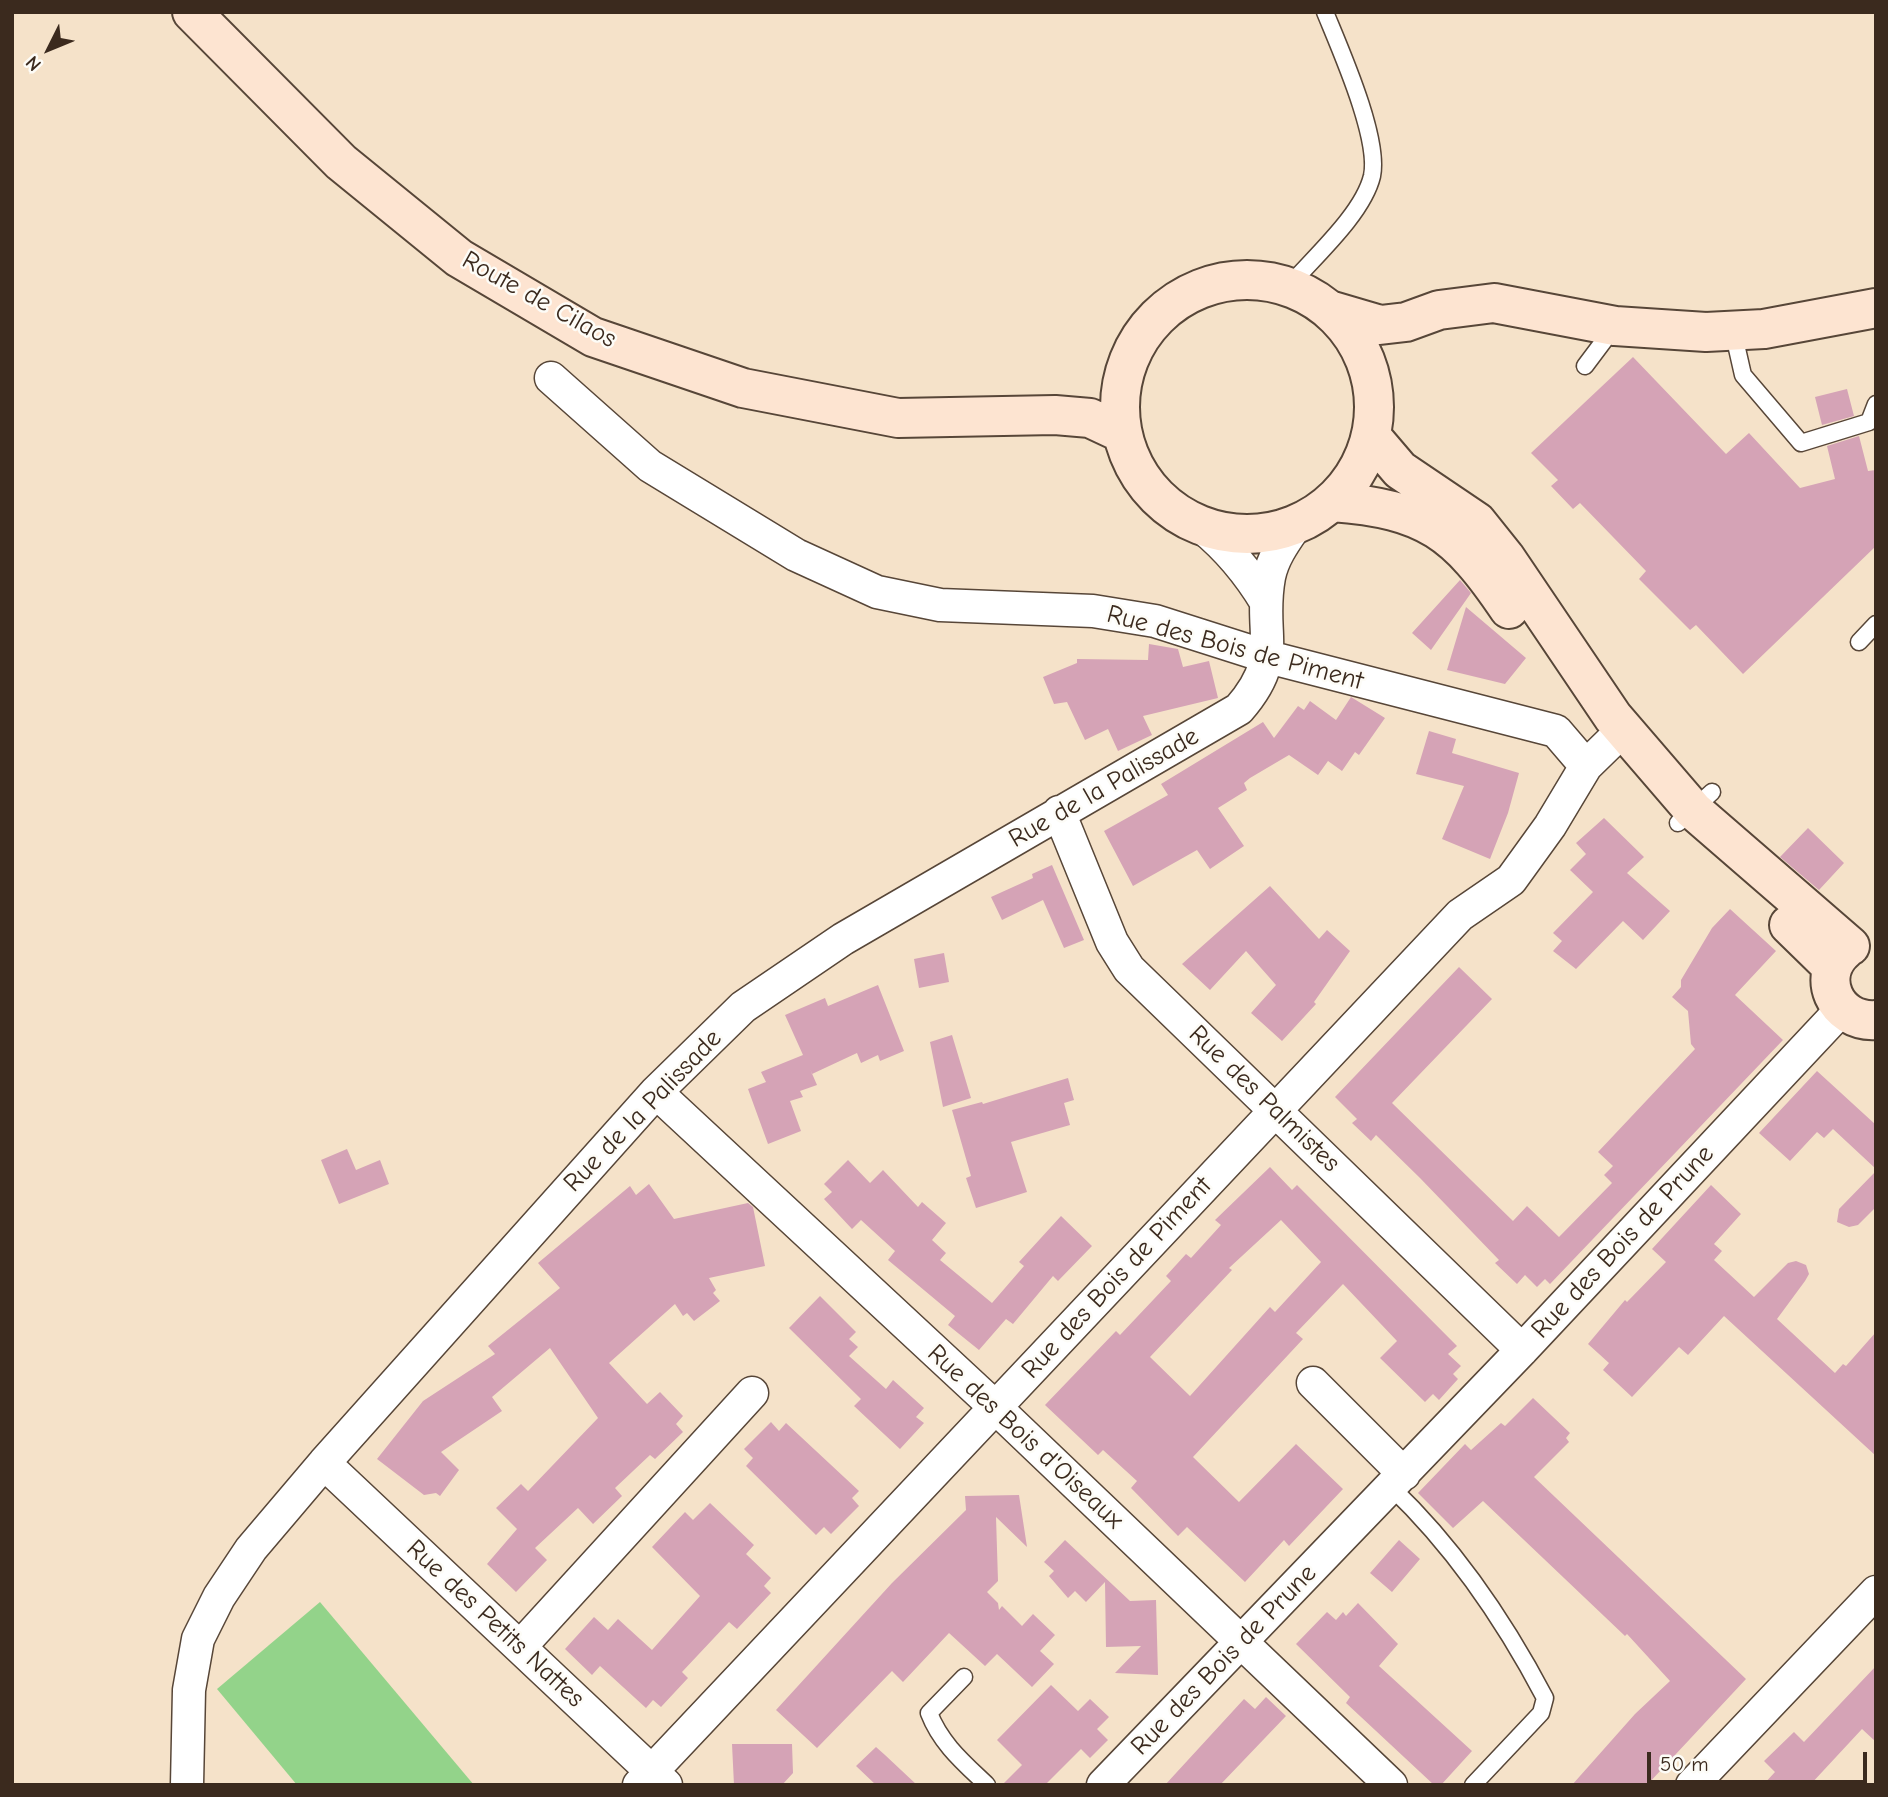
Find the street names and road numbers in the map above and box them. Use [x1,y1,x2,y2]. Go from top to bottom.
street label: Route de Cilaos [456,245,622,355]
street label: Rue des Bois de Piment [1103,599,1367,697]
street label: Rue de la Palissade [1004,721,1204,855]
street label: Rue des Palmistes [1182,1019,1346,1179]
street label: Rue de la Palissade [557,1023,729,1199]
street label: Rue des Bois de Prune [1525,1139,1721,1345]
street label: Rue des Bois de Piment [1015,1171,1219,1385]
street label: Rue des Bois d'Oiseaux [921,1338,1129,1536]
street label: Rue des Petits Nattes [400,1533,590,1715]
street label: Rue des Bois de Prune [1125,1558,1323,1762]

